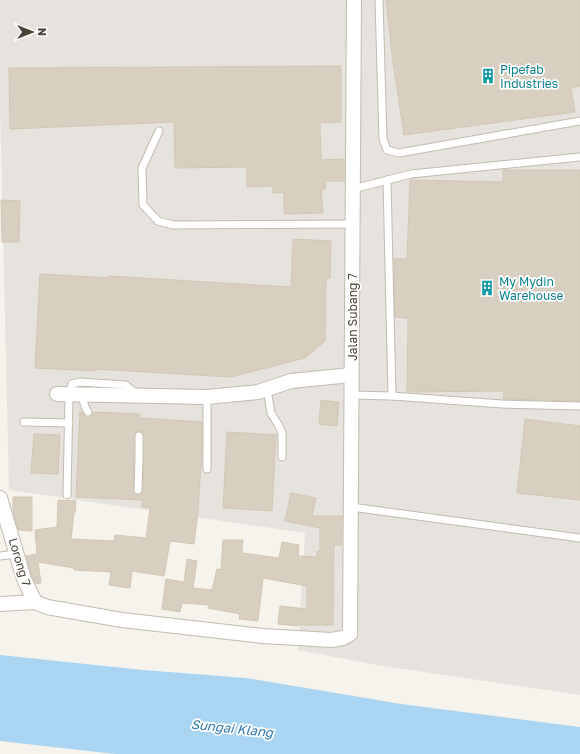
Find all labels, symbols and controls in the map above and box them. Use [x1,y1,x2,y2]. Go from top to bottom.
north arrow [12,12,52,52]
text: N [36,28,49,36]
place label: Pipefab Industries [500,62,558,91]
building icon: Pipefab Industries [479,67,497,85]
street label: Jalan Subang 7 [345,273,360,361]
place label: My Mydin Warehouse [499,274,564,303]
building icon: My Mydin Warehouse [478,279,496,297]
street label: Lorong 7 [6,536,34,588]
water label: Sungai Klang [190,716,275,740]

